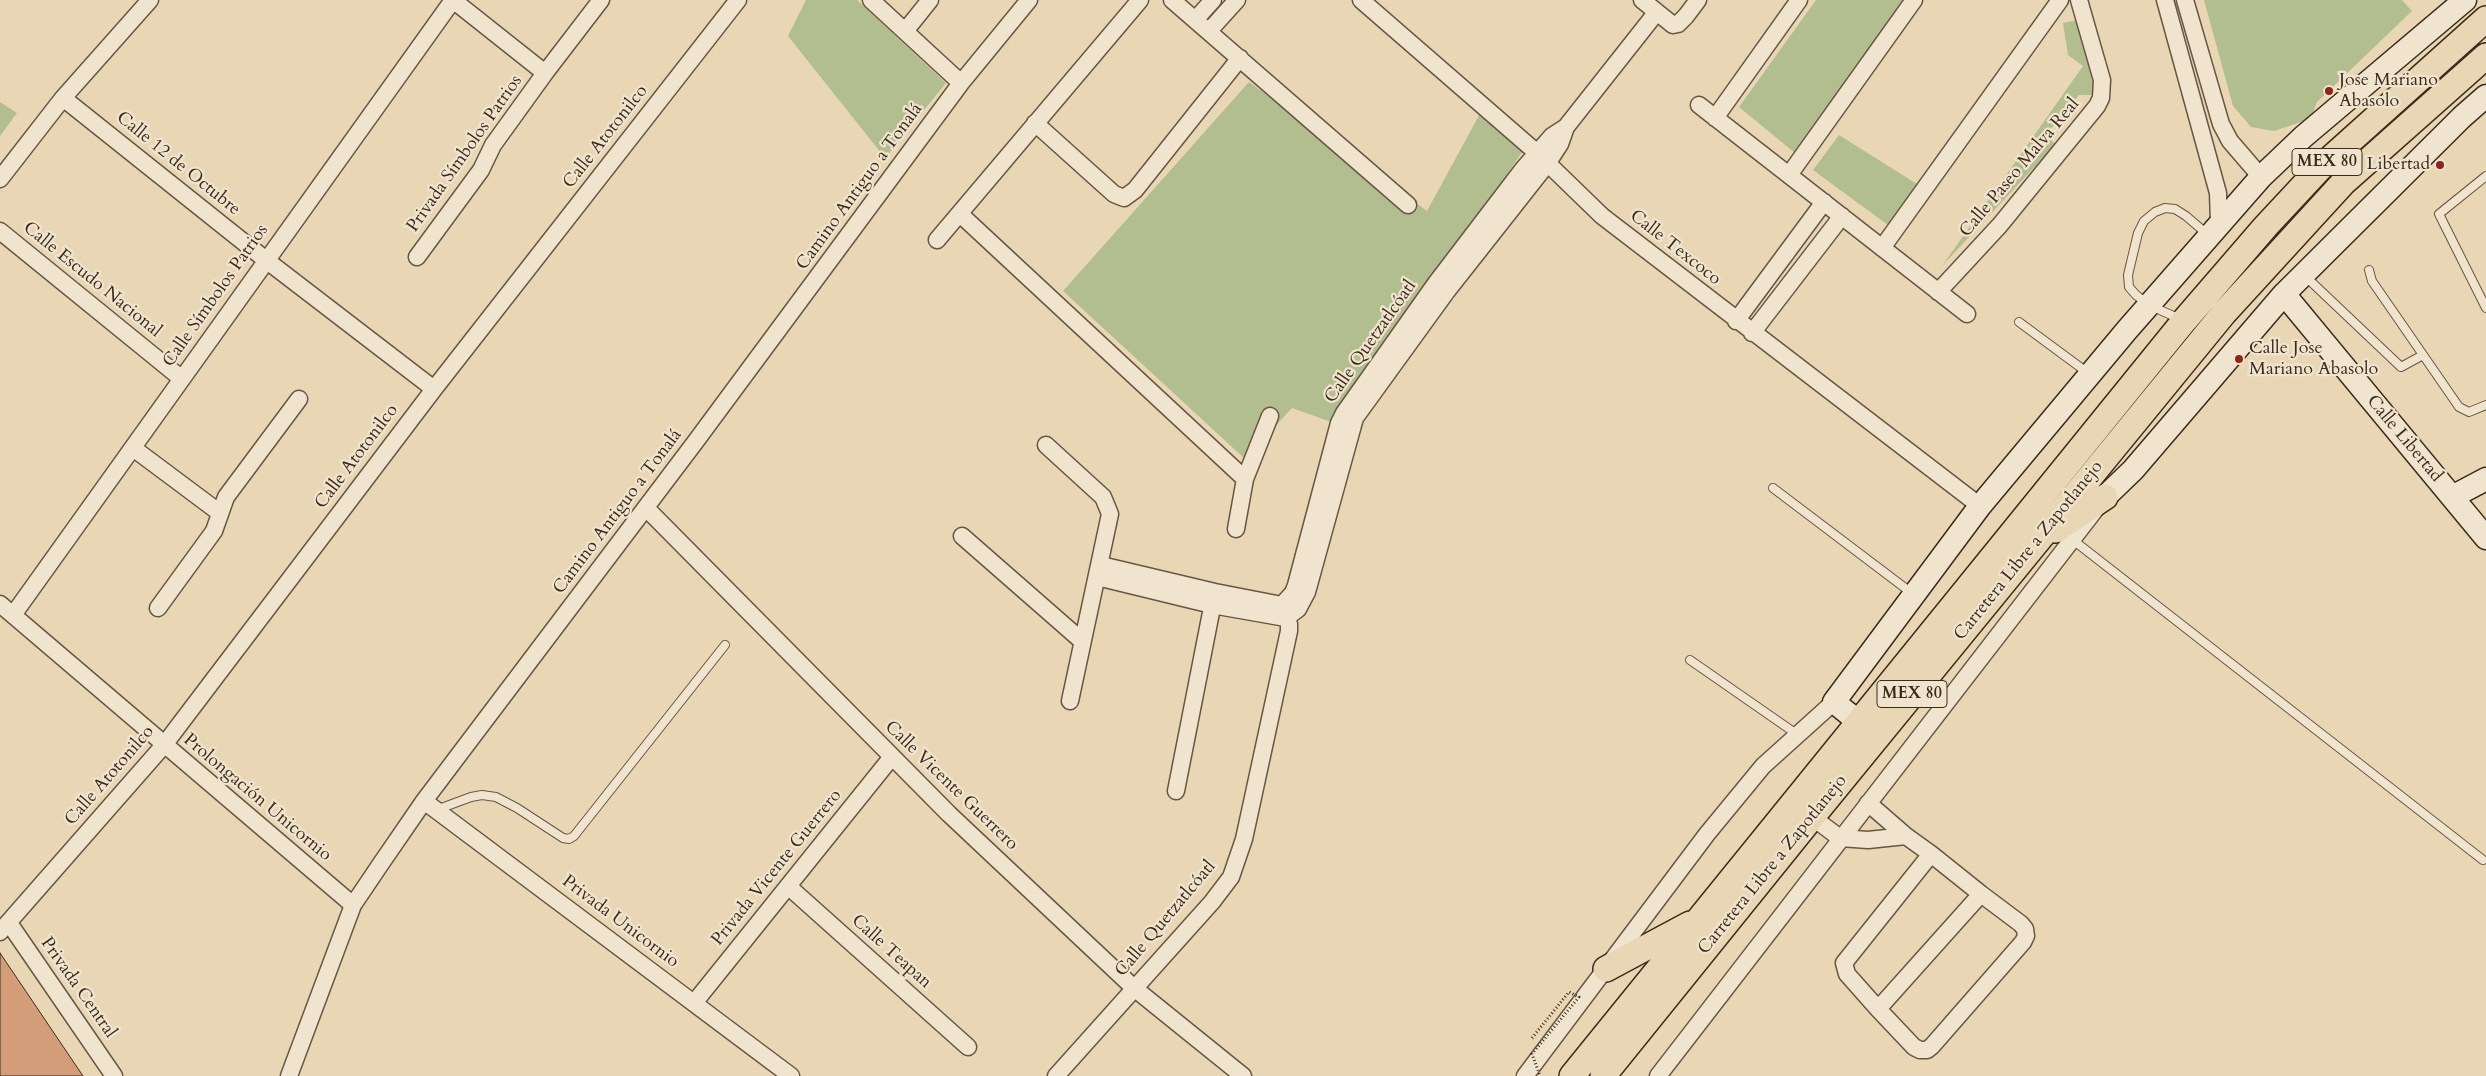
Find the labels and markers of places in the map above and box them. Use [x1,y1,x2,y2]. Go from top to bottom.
place label: Jose Mariano Abasolo [2339,70,2438,112]
marker: Jose Mariano Abasolo [2323,85,2335,97]
place label: Libertad [2367,154,2430,176]
marker: Libertad [2434,159,2446,171]
place label: Calle Jose Mariano Abasolo [2249,338,2378,380]
marker: Calle Jose Mariano Abasolo [2233,353,2245,365]

